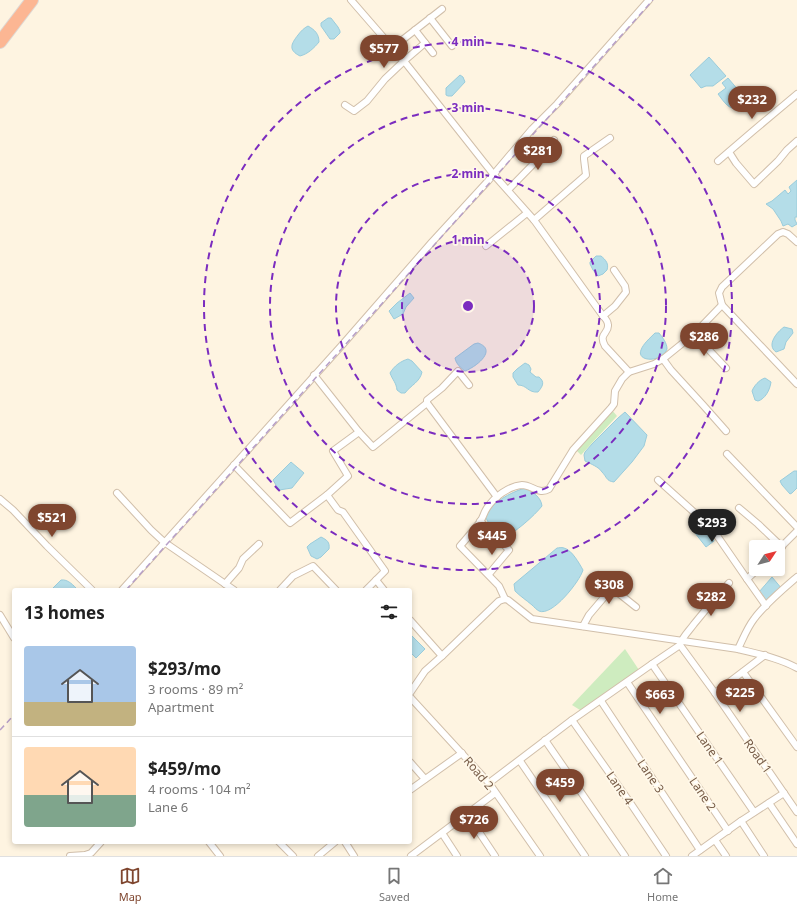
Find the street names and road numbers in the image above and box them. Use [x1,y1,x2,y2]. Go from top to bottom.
street label: Lane 1 [692,728,728,768]
street label: Road 1 [740,735,776,777]
street label: Road 2 [460,753,498,793]
street label: Lane 3 [634,756,669,796]
street label: Lane 4 [602,768,638,808]
street label: Lane 2 [686,774,721,814]

